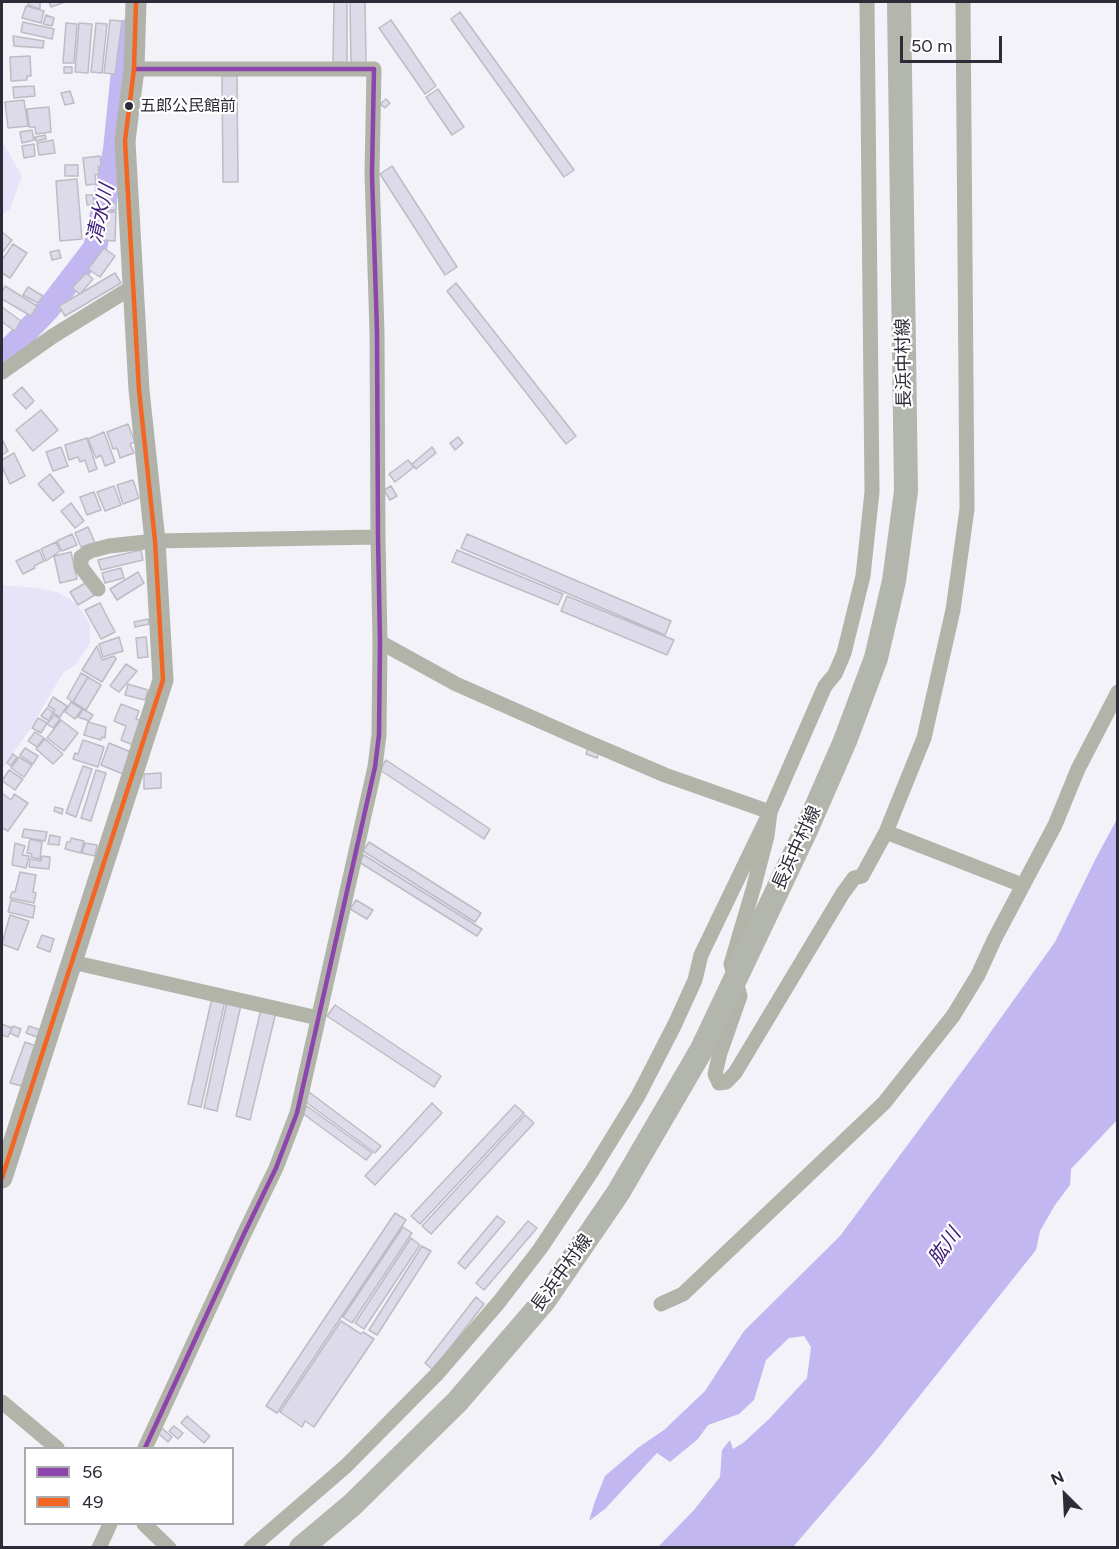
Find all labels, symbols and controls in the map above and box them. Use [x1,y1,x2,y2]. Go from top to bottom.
scale bar [903,24,1005,62]
text: 50 m [911,35,953,57]
place label: 五郎公民館前 [140,96,236,116]
marker: 五郎公民館前 [123,100,135,112]
water label: 清水川 [83,182,119,246]
street label: 長浜中村線 [892,318,916,408]
street label: 長浜中村線 [768,803,826,893]
water label: 肱川 [924,1224,966,1270]
street label: 長浜中村線 [527,1230,597,1316]
legend [24,1447,234,1525]
text: 56 [82,1461,103,1483]
north arrow [1035,1465,1095,1525]
text: N [1048,1467,1067,1489]
text: 49 [82,1491,103,1513]

